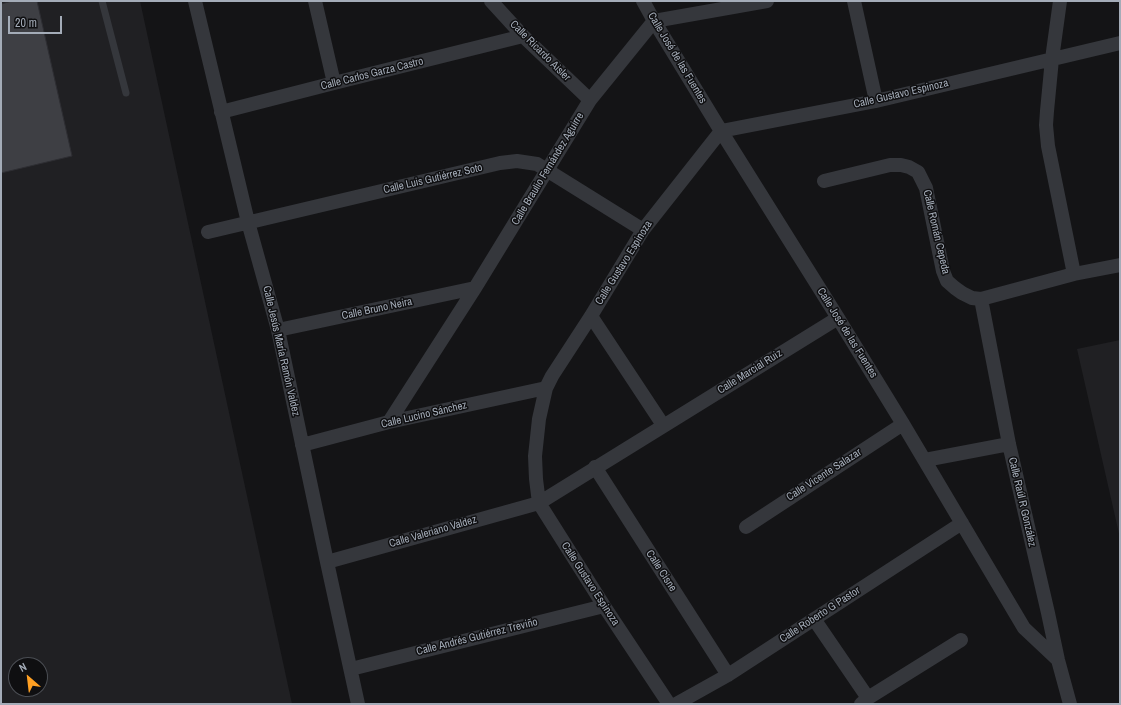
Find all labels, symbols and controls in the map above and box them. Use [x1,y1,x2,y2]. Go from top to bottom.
scale bar [10,8,64,34]
street label: Calle José de las Fuentes [645,10,709,106]
text: 20 m [15,15,37,31]
street label: Calle Ricardo Aisler [507,18,573,84]
street label: Calle Carlos Garza Castro [319,55,425,93]
street label: Calle Gustavo Espinoza [852,77,950,111]
street label: Calle Braulio Fernández Aguirre [509,110,587,228]
street label: Calle Luis Gutiérrez Soto [382,161,484,197]
street label: Calle Román Cepeda [920,189,952,275]
street label: Calle Gustavo Espinoza [593,218,655,308]
street label: Calle Jesús María Ramón Valdez [260,285,302,417]
street label: Calle José de las Fuentes [814,285,880,381]
street label: Calle Bruno Neira [341,295,413,323]
street label: Calle Marcial Ruiz [715,347,785,397]
street label: Calle Lucino Sánchez [380,399,468,431]
street label: Calle Vicente Salazar [784,446,864,504]
street label: Calle Raúl R González [1005,456,1039,548]
street label: Calle Valeriano Valdez [388,513,478,551]
street label: Calle Gustavo Espinoza [558,540,622,628]
street label: Calle Cisne [643,548,679,594]
street label: Calle Roberto G Pastor [777,584,863,646]
street label: Calle Andrés Gutiérrez Treviño [415,616,539,658]
north arrow [8,657,48,697]
text: N [17,660,29,675]

